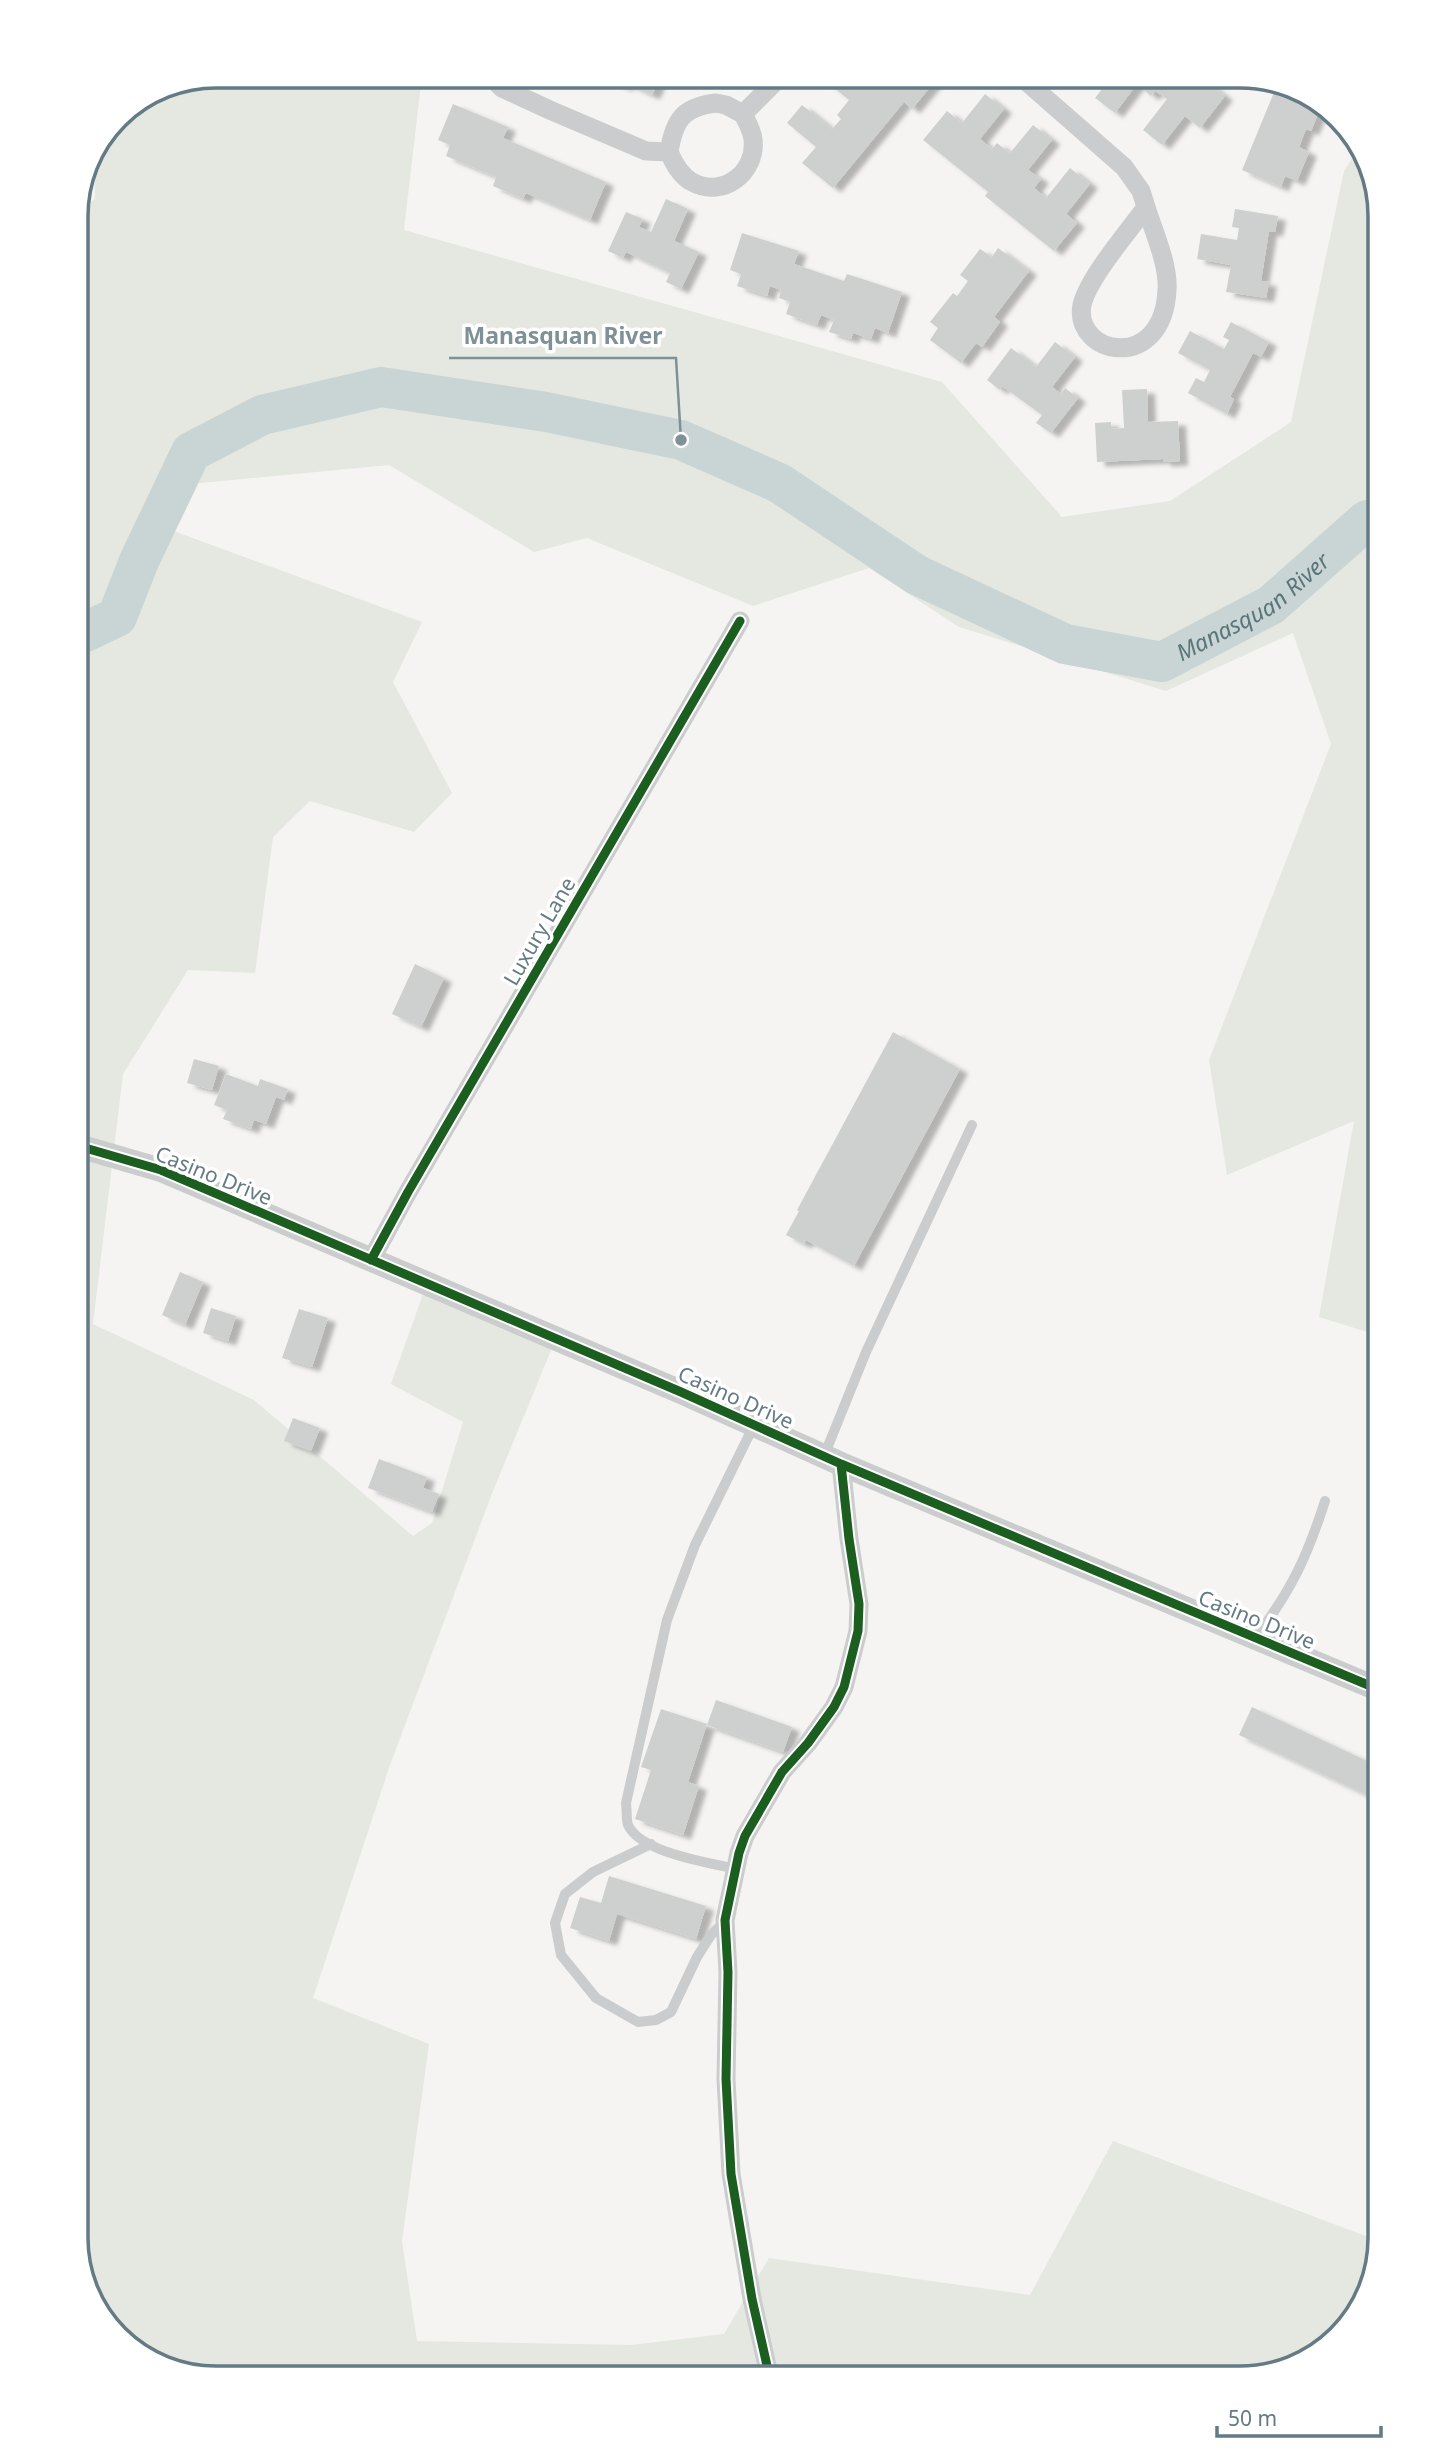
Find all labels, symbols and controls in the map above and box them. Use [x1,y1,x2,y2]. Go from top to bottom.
callout: Manasquan River [449,314,676,358]
text: Manasquan River [463,319,663,351]
water label: Manasquan River [1170,544,1337,668]
street label: Luxury Lane [497,872,581,990]
street label: Casino Drive [151,1139,277,1211]
street label: Casino Drive [674,1359,798,1435]
street label: Casino Drive [1194,1583,1320,1655]
scale bar [1217,2394,1382,2438]
text: 50 m [1228,2404,1277,2432]

